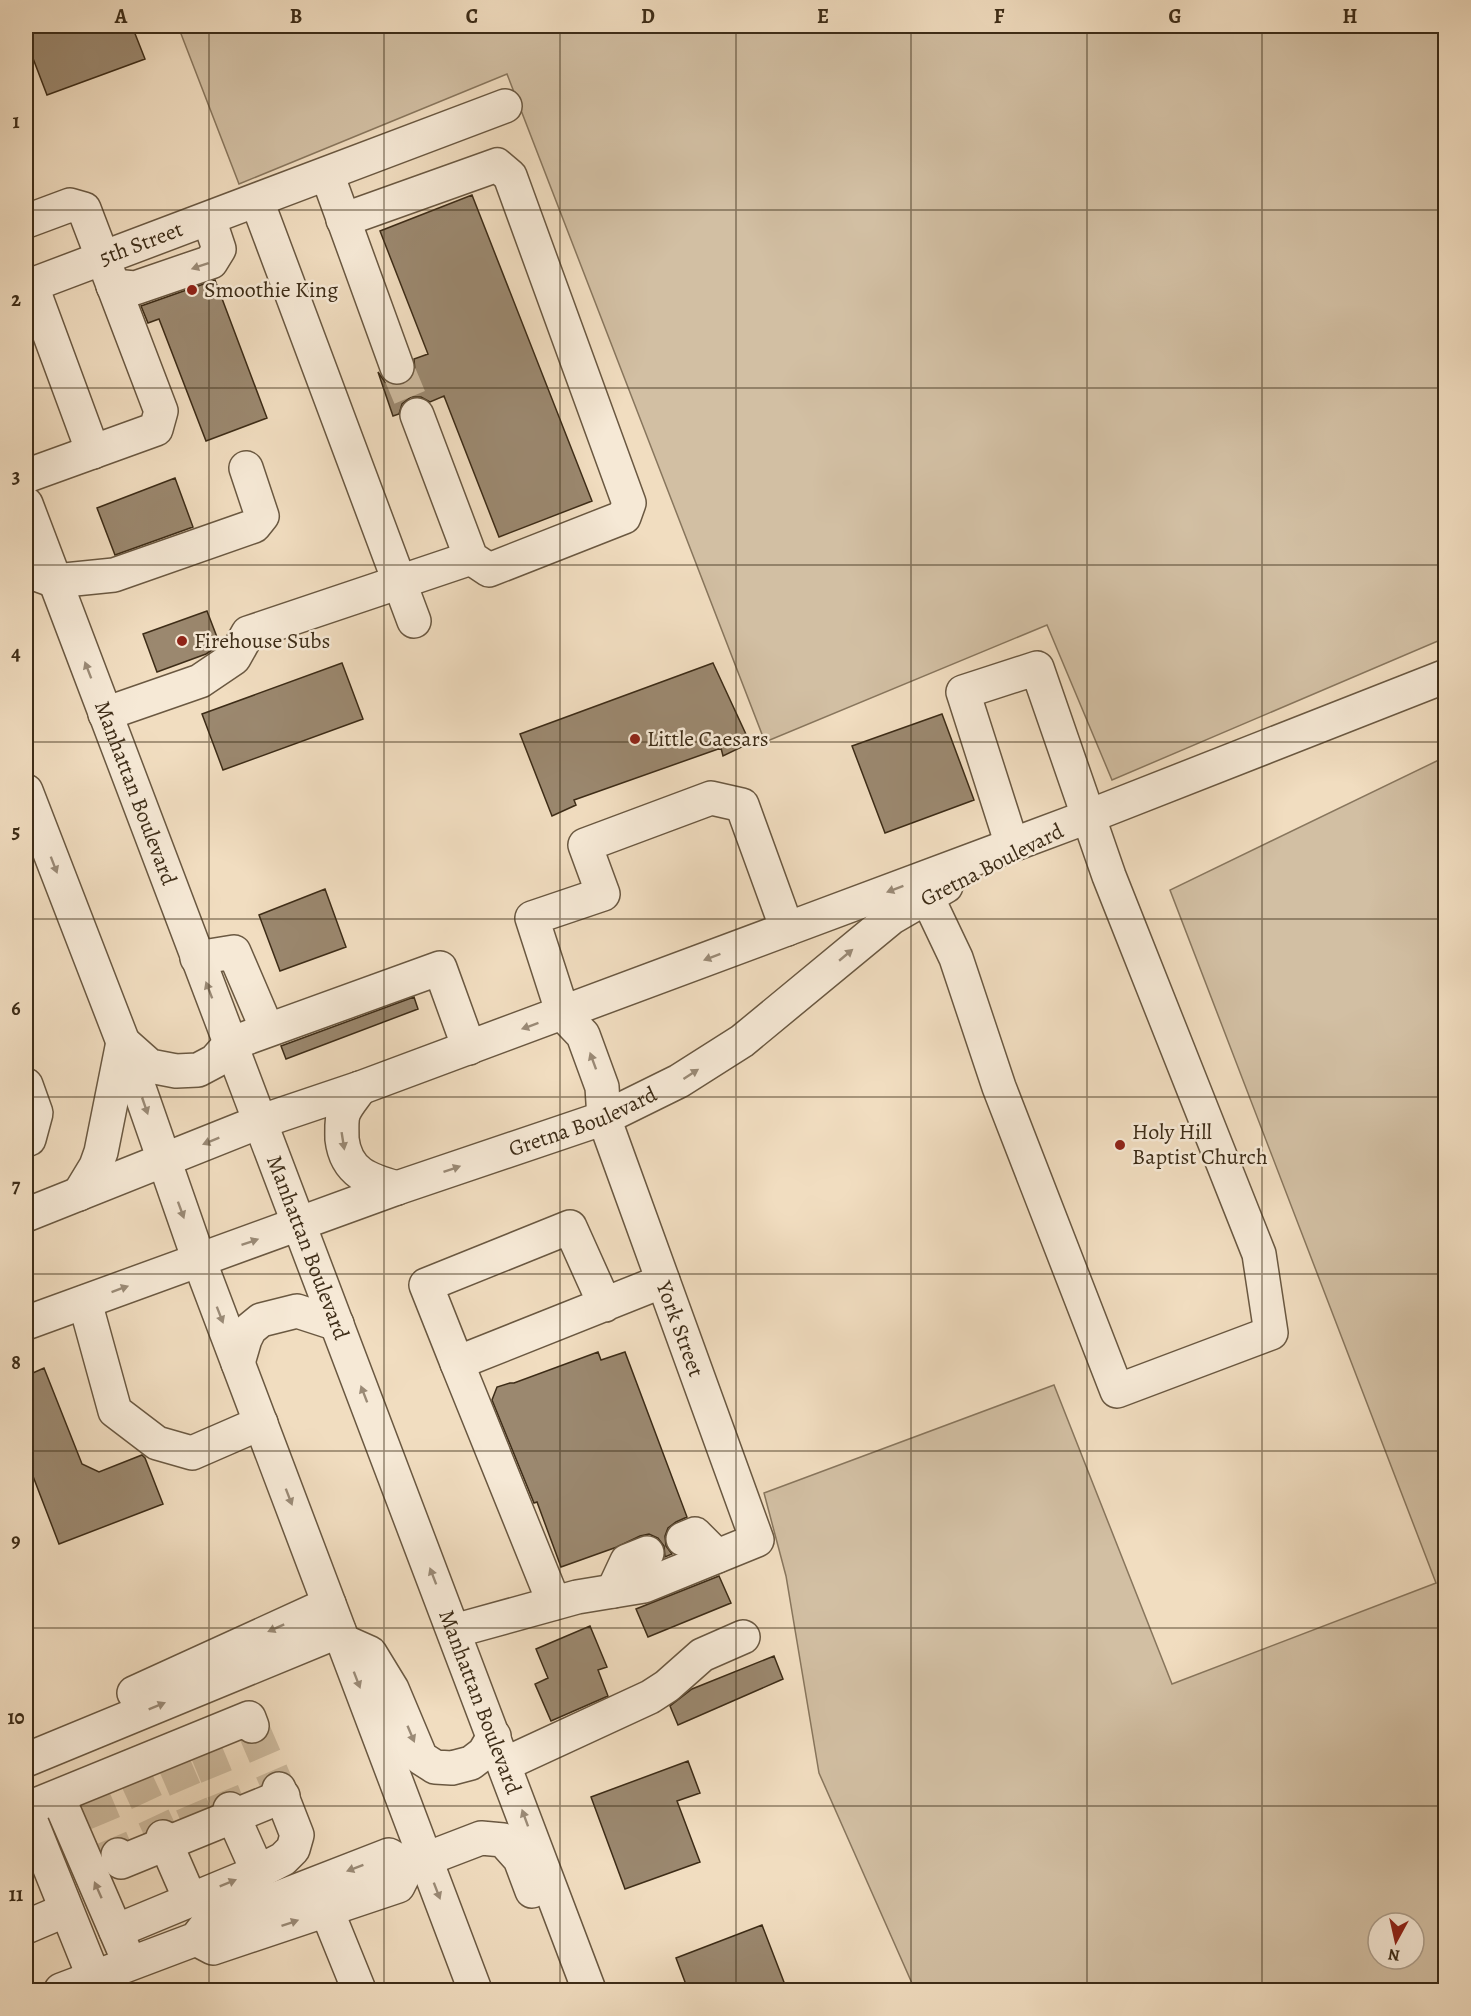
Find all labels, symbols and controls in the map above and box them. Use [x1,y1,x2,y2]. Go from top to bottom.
text: A [114,3,128,30]
text: B [290,3,302,30]
text: C [466,3,478,30]
text: D [641,3,655,30]
text: E [817,3,829,30]
text: F [994,3,1005,30]
text: G [1168,3,1182,30]
text: H [1343,3,1358,30]
text: 1 [12,108,20,135]
street label: 5th Street [95,214,187,273]
one-way arrow [191,261,209,271]
place label: Smoothie King [204,275,338,305]
marker: Smoothie King [185,283,199,297]
text: 2 [11,286,21,313]
text: 3 [12,463,20,490]
place label: Firehouse Subs [194,626,330,656]
marker: Firehouse Subs [175,634,189,648]
text: 4 [11,640,21,667]
one-way arrow [83,661,92,679]
street label: Manhattan Boulevard [87,697,184,890]
place label: Little Caesars [647,724,769,754]
marker: Little Caesars [628,732,642,746]
street label: Gretna Boulevard [915,816,1069,914]
text: 5 [12,818,20,845]
one-way arrow [50,856,59,874]
one-way arrow [886,885,904,894]
one-way arrow [838,949,854,962]
one-way arrow [703,953,721,963]
one-way arrow [204,980,214,998]
text: 6 [11,995,21,1022]
one-way arrow [521,1021,539,1031]
one-way arrow [587,1052,597,1070]
one-way arrow [683,1068,699,1079]
street label: Gretna Boulevard [505,1079,662,1164]
one-way arrow [141,1098,150,1116]
place label: Holy Hill Baptist Church [1132,1117,1268,1172]
one-way arrow [339,1132,348,1151]
one-way arrow [202,1137,220,1146]
marker: Holy Hill Baptist Church [1113,1138,1127,1152]
street label: Manhattan Boulevard [259,1151,356,1344]
one-way arrow [443,1164,461,1174]
text: 7 [12,1172,21,1199]
one-way arrow [177,1201,187,1219]
one-way arrow [241,1237,259,1247]
street label: York Street [649,1276,711,1381]
one-way arrow [111,1284,129,1294]
one-way arrow [215,1306,225,1324]
text: 8 [11,1349,21,1376]
one-way arrow [359,1385,368,1403]
one-way arrow [284,1488,294,1506]
text: 9 [11,1527,21,1554]
one-way arrow [428,1567,438,1585]
street label: Manhattan Boulevard [431,1606,528,1798]
one-way arrow [266,1623,284,1633]
one-way arrow [353,1671,363,1689]
one-way arrow [149,1701,167,1711]
text: 10 [7,1704,25,1731]
one-way arrow [406,1726,416,1744]
one-way arrow [520,1808,530,1826]
one-way arrow [346,1863,364,1873]
one-way arrow [219,1878,237,1887]
one-way arrow [93,1880,103,1898]
text: 11 [9,1881,23,1908]
one-way arrow [433,1883,443,1901]
north arrow [1366,1911,1426,1971]
one-way arrow [281,1917,299,1927]
text: N [1386,1943,1401,1967]

